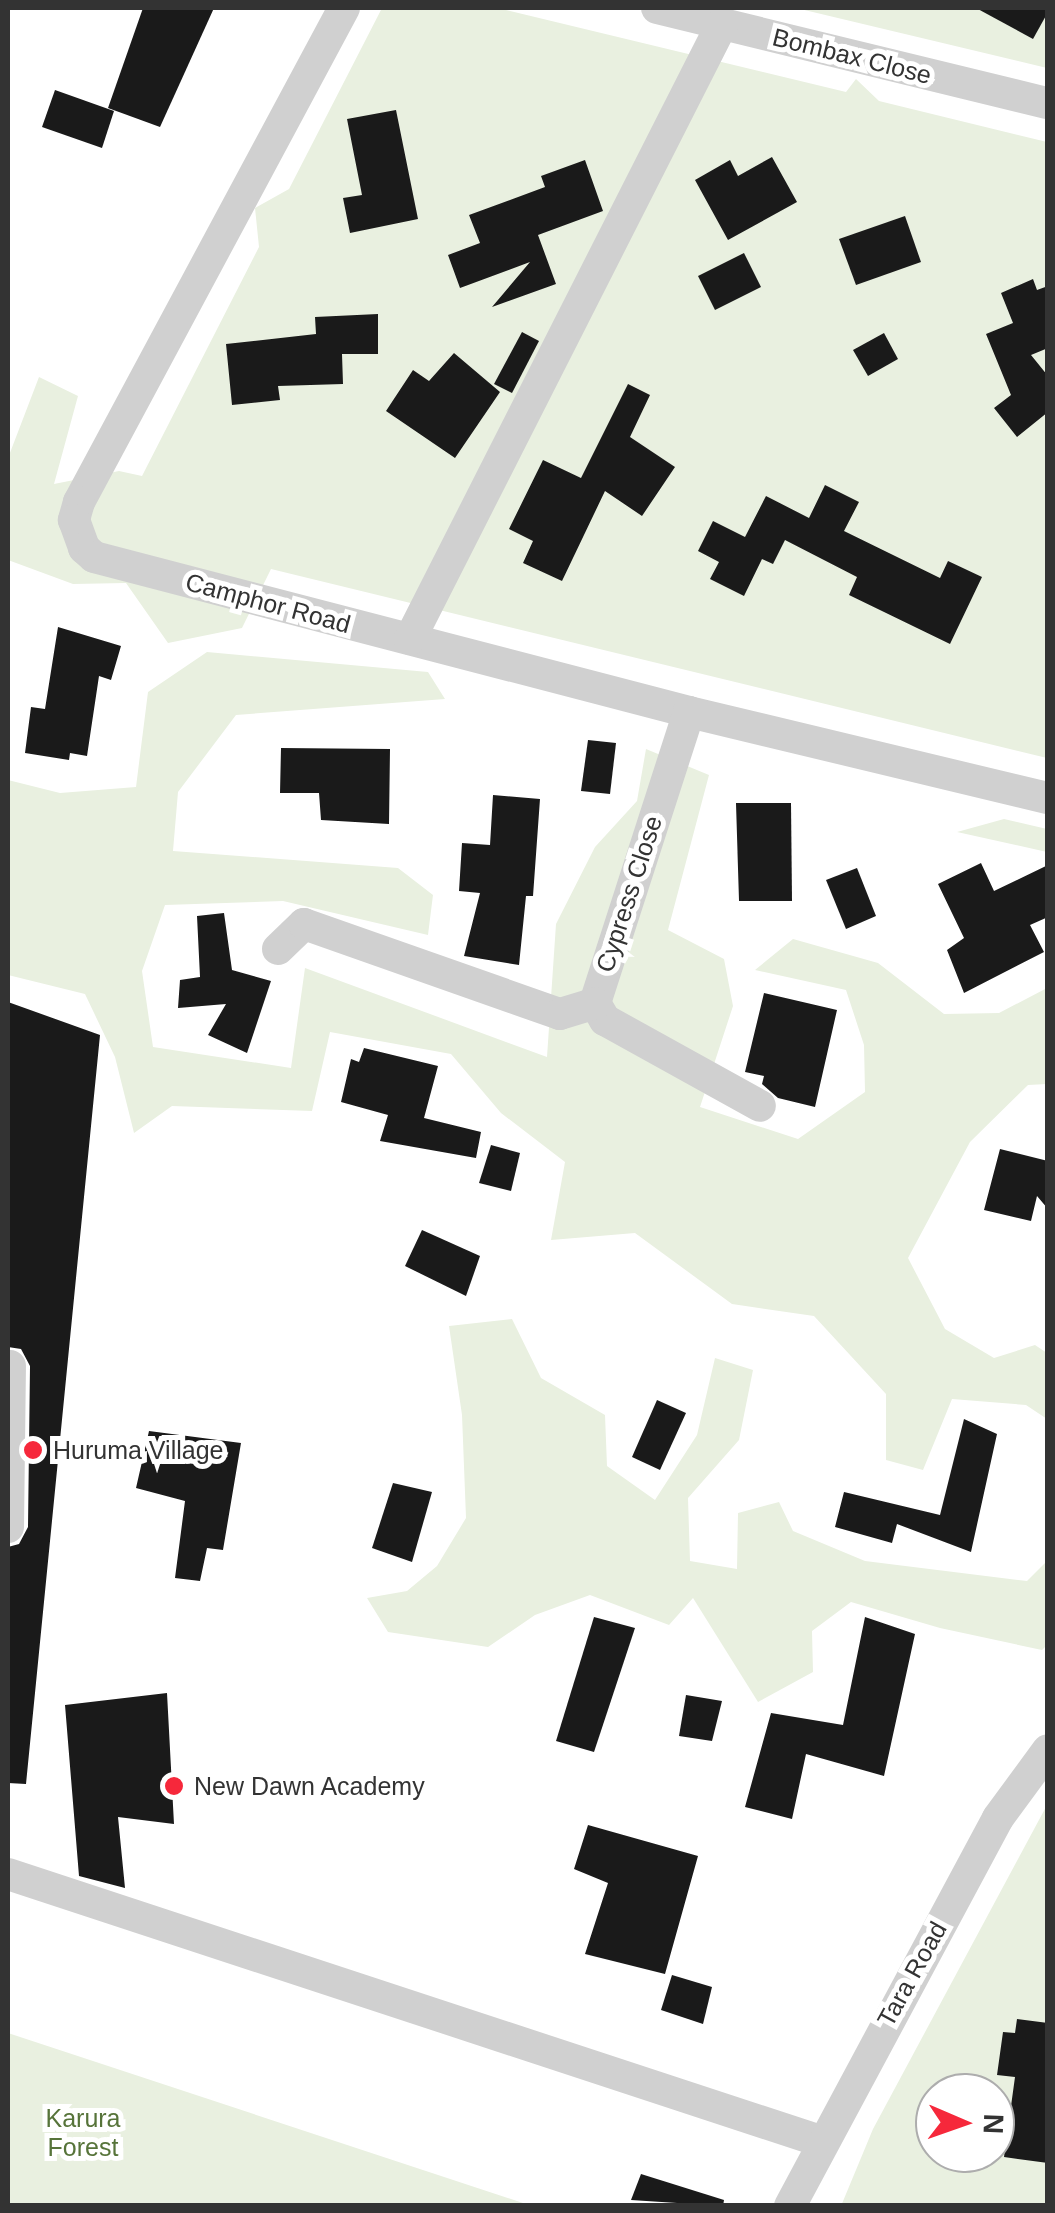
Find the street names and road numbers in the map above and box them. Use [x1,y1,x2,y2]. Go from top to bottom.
street label: Bombax Close [769,22,935,90]
street label: Camphor Road [182,567,354,639]
street label: Cypress Close [590,812,668,976]
street label: Tara Road [871,1916,953,2032]

